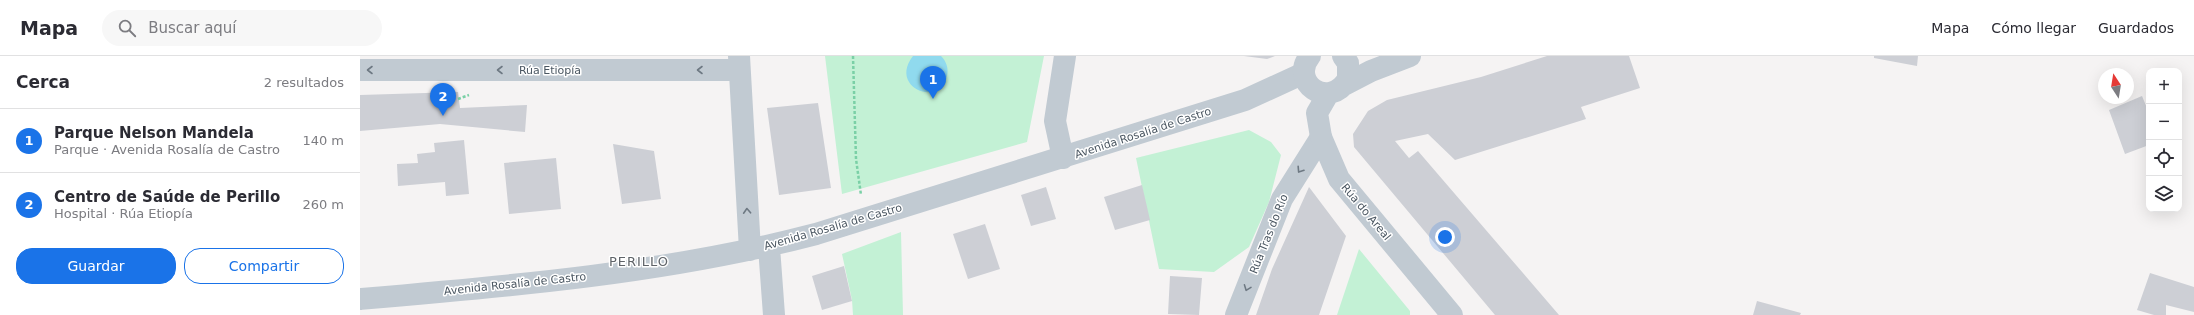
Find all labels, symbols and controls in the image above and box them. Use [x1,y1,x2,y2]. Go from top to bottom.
search box [102,10,382,46]
text: Mapa [20,17,78,39]
icon: search [116,17,138,39]
text: Buscar aquí [148,19,237,37]
text: Mapa [1931,20,1969,36]
text: Cómo llegar [1991,20,2076,36]
text: Guardados [2098,20,2174,36]
street label: Rúa Etiopía [519,64,581,77]
one-way arrow [367,66,373,74]
one-way arrow [497,66,503,74]
one-way arrow [697,66,703,74]
pin: 1 [920,66,946,99]
north arrow [2098,68,2134,104]
map controls [2146,68,2182,212]
button: + [2146,68,2182,104]
text: Cerca [16,72,70,92]
text: 2 resultados [264,75,344,90]
pin: 2 [430,83,456,116]
button: − [2146,104,2182,140]
street label: Avenida Rosalía de Castro [1073,105,1213,161]
text: Parque Nelson Mandela [54,124,254,142]
text: 1 [24,133,34,148]
text: 140 m [302,133,344,148]
button: locate [2146,140,2182,176]
text: Parque · Avenida Rosalía de Castro [54,142,280,157]
one-way arrow [1297,166,1305,173]
button: layers [2146,176,2182,212]
street label: Rúa do Areal [1339,181,1393,243]
text: Centro de Saúde de Perillo [54,188,280,206]
street label: Rúa Tras do Río [1247,192,1291,276]
text: 2 [24,197,34,212]
text: 260 m [302,197,344,212]
street label: Avenida Rosalía de Castro [763,201,904,253]
text: Hospital · Rúa Etiopía [54,206,193,221]
one-way arrow [743,208,752,214]
your location [1435,227,1455,247]
button: Guardar [16,248,176,284]
button: Compartir [184,248,344,284]
district label: PERILLO [609,254,669,269]
street label: Avenida Rosalía de Castro [443,270,587,298]
one-way arrow [1243,284,1251,291]

